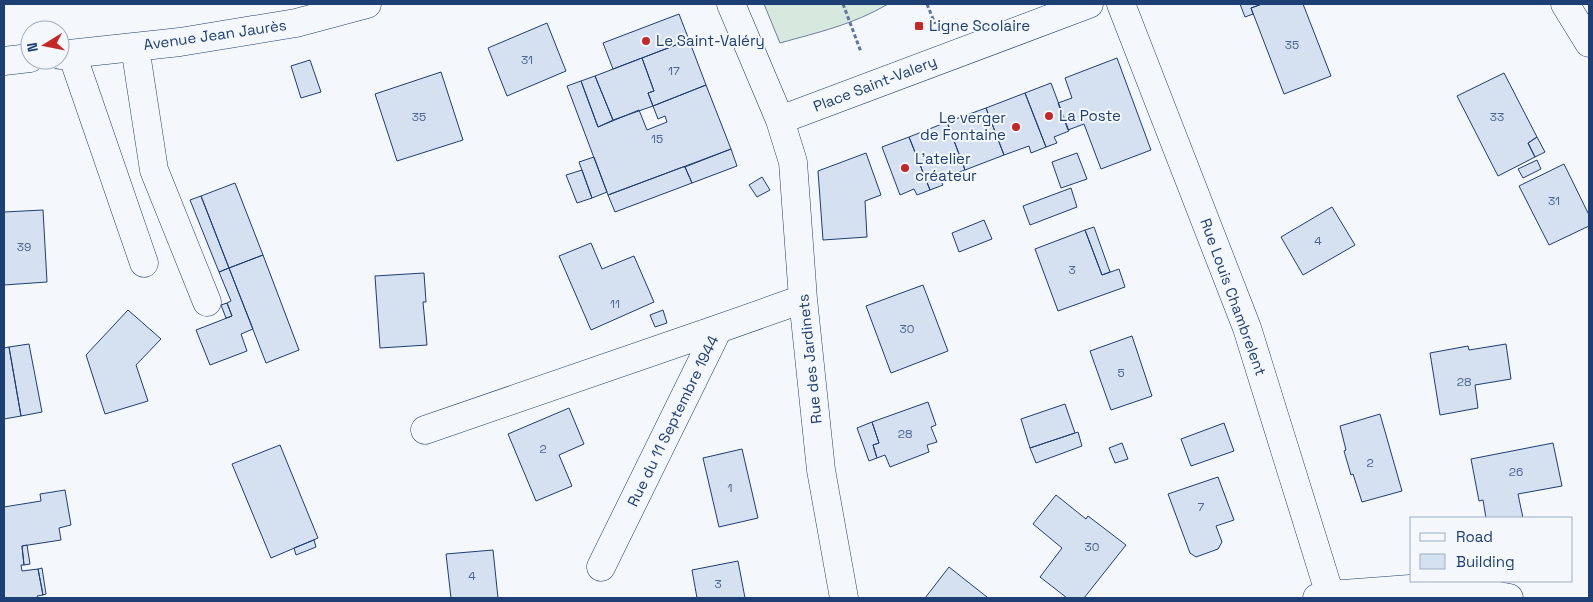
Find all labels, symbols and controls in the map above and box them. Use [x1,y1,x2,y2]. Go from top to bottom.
street label: Avenue Jean Jaurès [142,15,288,54]
place label: Ligne Scolaire [929,16,1030,35]
north arrow [20,20,70,70]
marker: Ligne Scolaire [913,20,925,32]
place label: Le Saint-Valéry [656,31,765,50]
marker: Le Saint-Valéry [640,35,652,47]
house number: 35 [1285,37,1299,53]
text: N [23,41,42,53]
street label: Place Saint-Valery [810,51,939,116]
house number: 31 [521,52,533,68]
house number: 17 [668,63,680,79]
place label: La Poste [1059,106,1121,125]
place label: Le verger de Fontaine [920,108,1006,144]
house number: 35 [412,109,426,125]
house number: 33 [1490,109,1504,125]
marker: La Poste [1043,110,1055,122]
marker: Le verger de Fontaine [1010,121,1022,133]
house number: 15 [651,131,663,147]
place label: L'atelier créateur [915,149,977,185]
marker: L'atelier créateur [899,162,911,174]
house number: 31 [1548,193,1560,209]
street label: Rue Louis Chambrelent [1196,216,1271,378]
house number: 4 [1314,233,1322,249]
house number: 39 [17,239,31,255]
house number: 3 [1068,262,1076,278]
street label: Rue des Jardinets [793,293,826,425]
house number: 11 [610,296,620,312]
house number: 30 [900,321,914,337]
street label: Rue du 11 Septembre 1944 [623,332,722,510]
house number: 5 [1117,365,1125,381]
house number: 28 [1457,374,1471,390]
house number: 28 [898,426,912,442]
house number: 2 [539,441,547,457]
house number: 2 [1366,455,1374,471]
house number: 26 [1509,464,1523,480]
house number: 1 [727,480,733,496]
house number: 7 [1198,499,1205,515]
legend [1410,517,1573,582]
text: Road [1456,527,1493,546]
house number: 30 [1085,539,1099,555]
text: Building [1456,552,1515,571]
house number: 4 [468,568,476,584]
house number: 3 [714,576,722,592]

